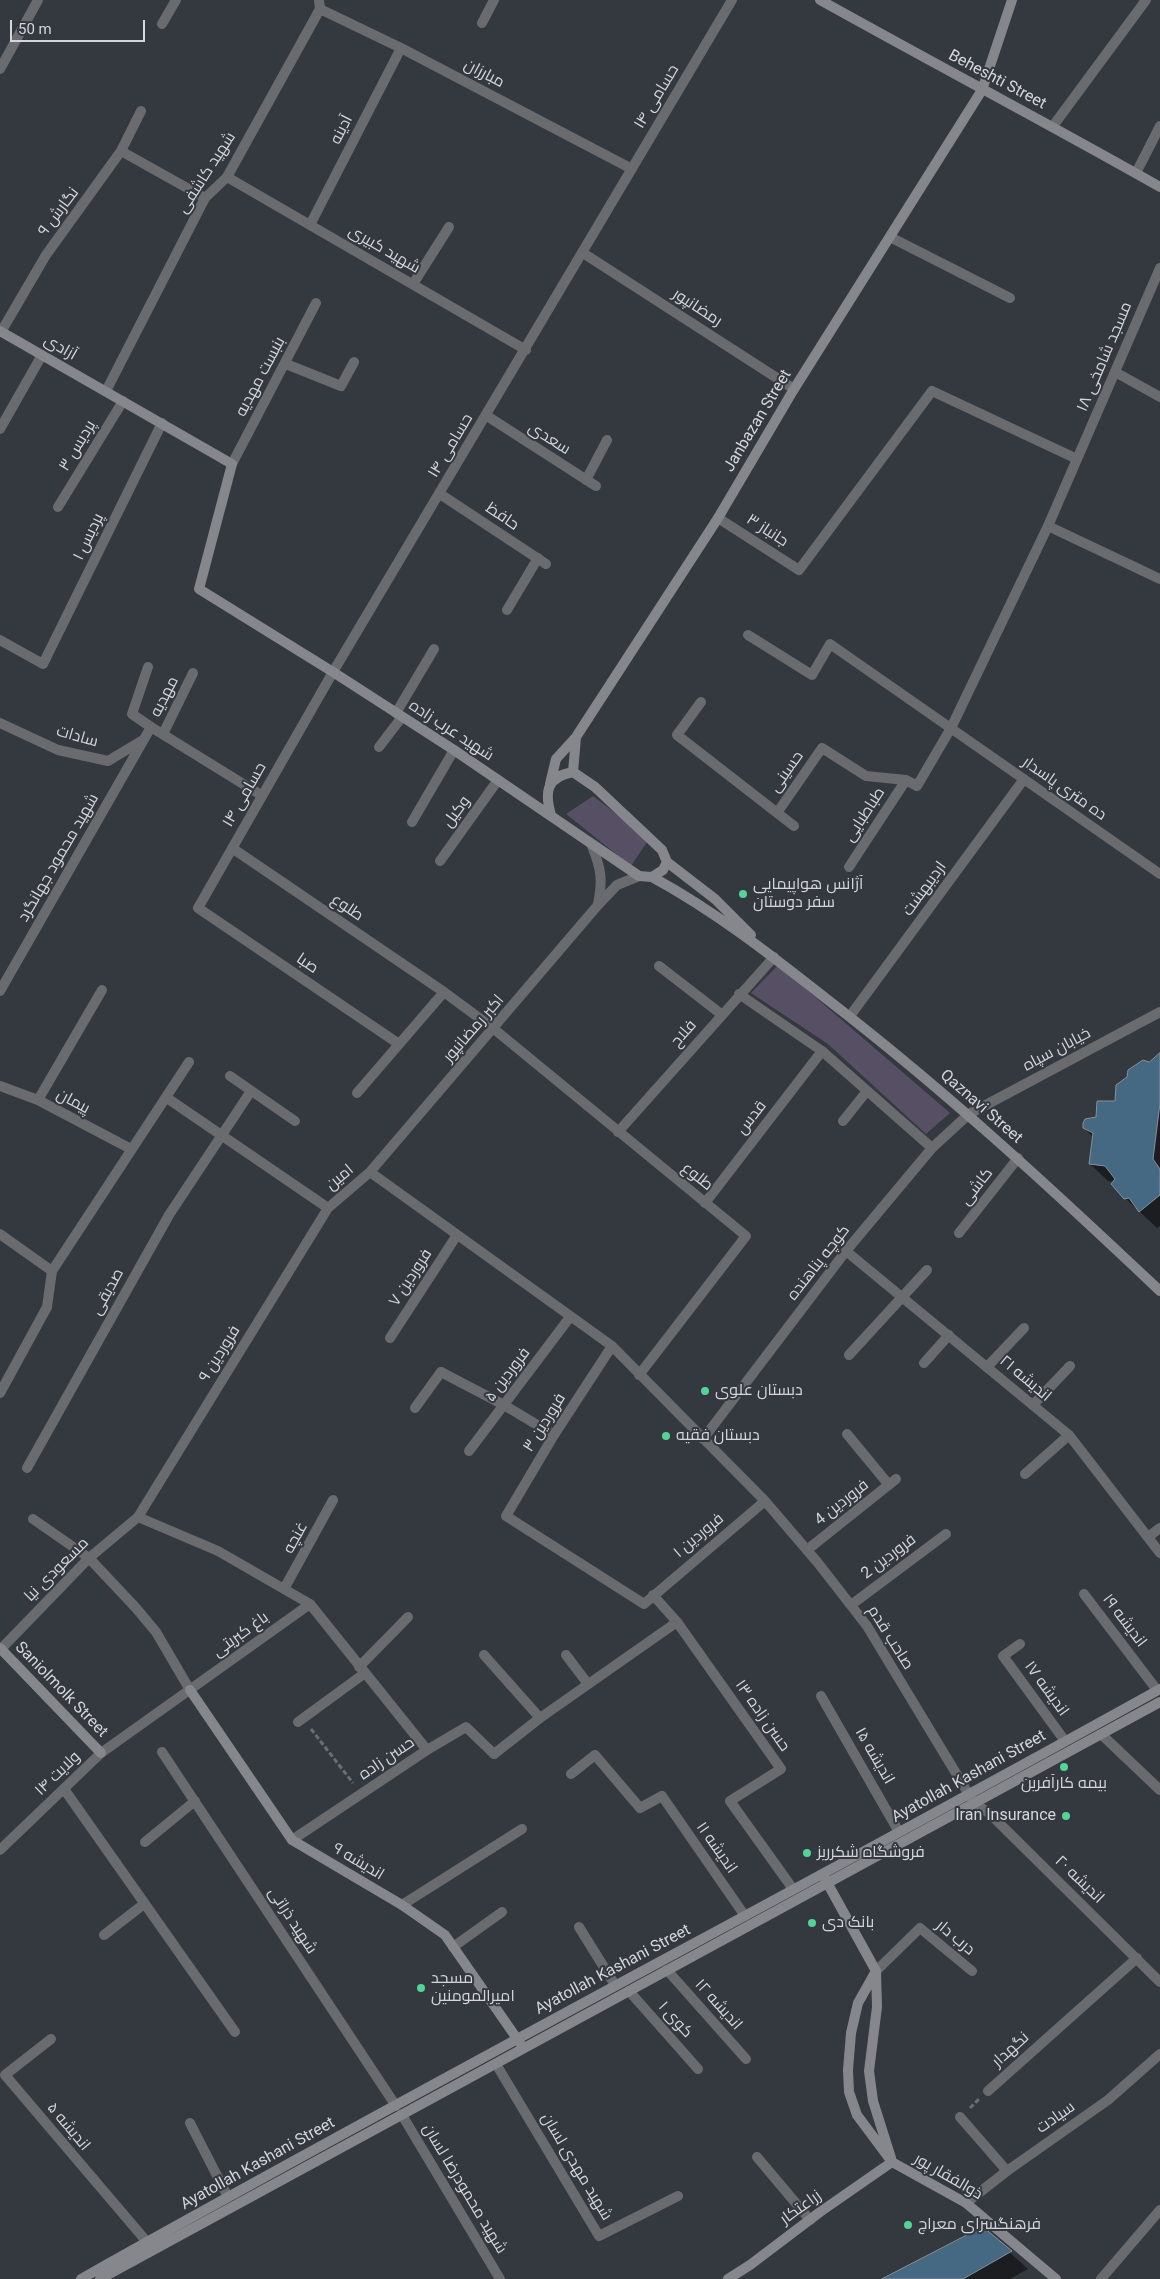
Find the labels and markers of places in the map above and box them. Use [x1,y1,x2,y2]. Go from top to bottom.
place label: آژانس هواپیمایی سفر دوستان [753,875,863,913]
marker: آژانس هواپیمایی سفر دوستان [737,888,749,900]
place label: دبستان علوی [715,1381,803,1401]
marker: دبستان علوی [699,1385,711,1397]
place label: دبستان فقیه [676,1426,760,1446]
marker: دبستان فقیه [660,1430,672,1442]
marker: بیمه کارآفرین [1058,1761,1070,1773]
place label: بیمه کارآفرین [1021,1774,1107,1794]
place label: Iran Insurance [955,1806,1056,1826]
marker: Iran Insurance [1060,1810,1072,1822]
place label: فروشگاه شکرریز [817,1843,925,1863]
marker: فروشگاه شکرریز [801,1847,813,1859]
place label: بانک دی [822,1913,874,1933]
marker: بانک دی [806,1917,818,1929]
place label: مسجد امیرالمومنین [431,1969,515,2007]
marker: مسجد امیرالمومنین [415,1982,427,1994]
place label: فرهنگسرای معراج [918,2215,1041,2235]
marker: فرهنگسرای معراج [902,2219,914,2231]

